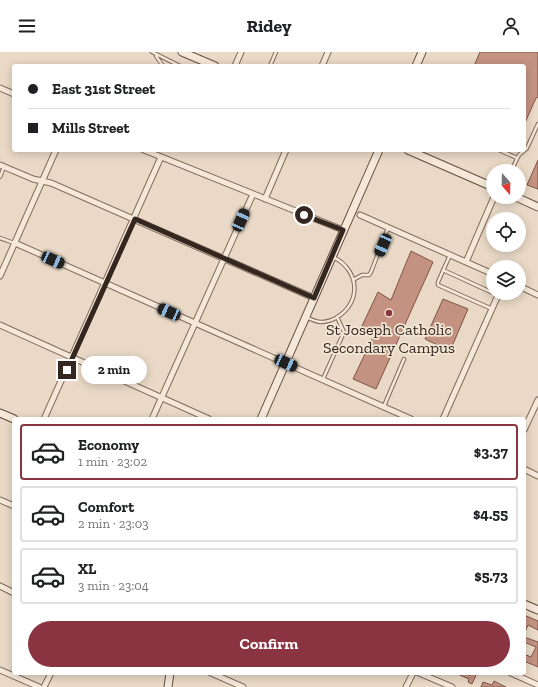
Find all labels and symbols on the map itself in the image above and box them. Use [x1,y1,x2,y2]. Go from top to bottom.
north arrow [486,164,526,204]
route start [295,206,313,224]
car [231,207,251,233]
car [373,232,393,258]
car [40,250,66,270]
car [156,302,182,322]
marker: St Joseph Catholic Secondary Campus [384,308,394,318]
place label: St Joseph Catholic Secondary Campus [323,320,455,357]
car [273,353,299,373]
callout: 2 min [81,356,147,384]
route end [58,361,76,379]

